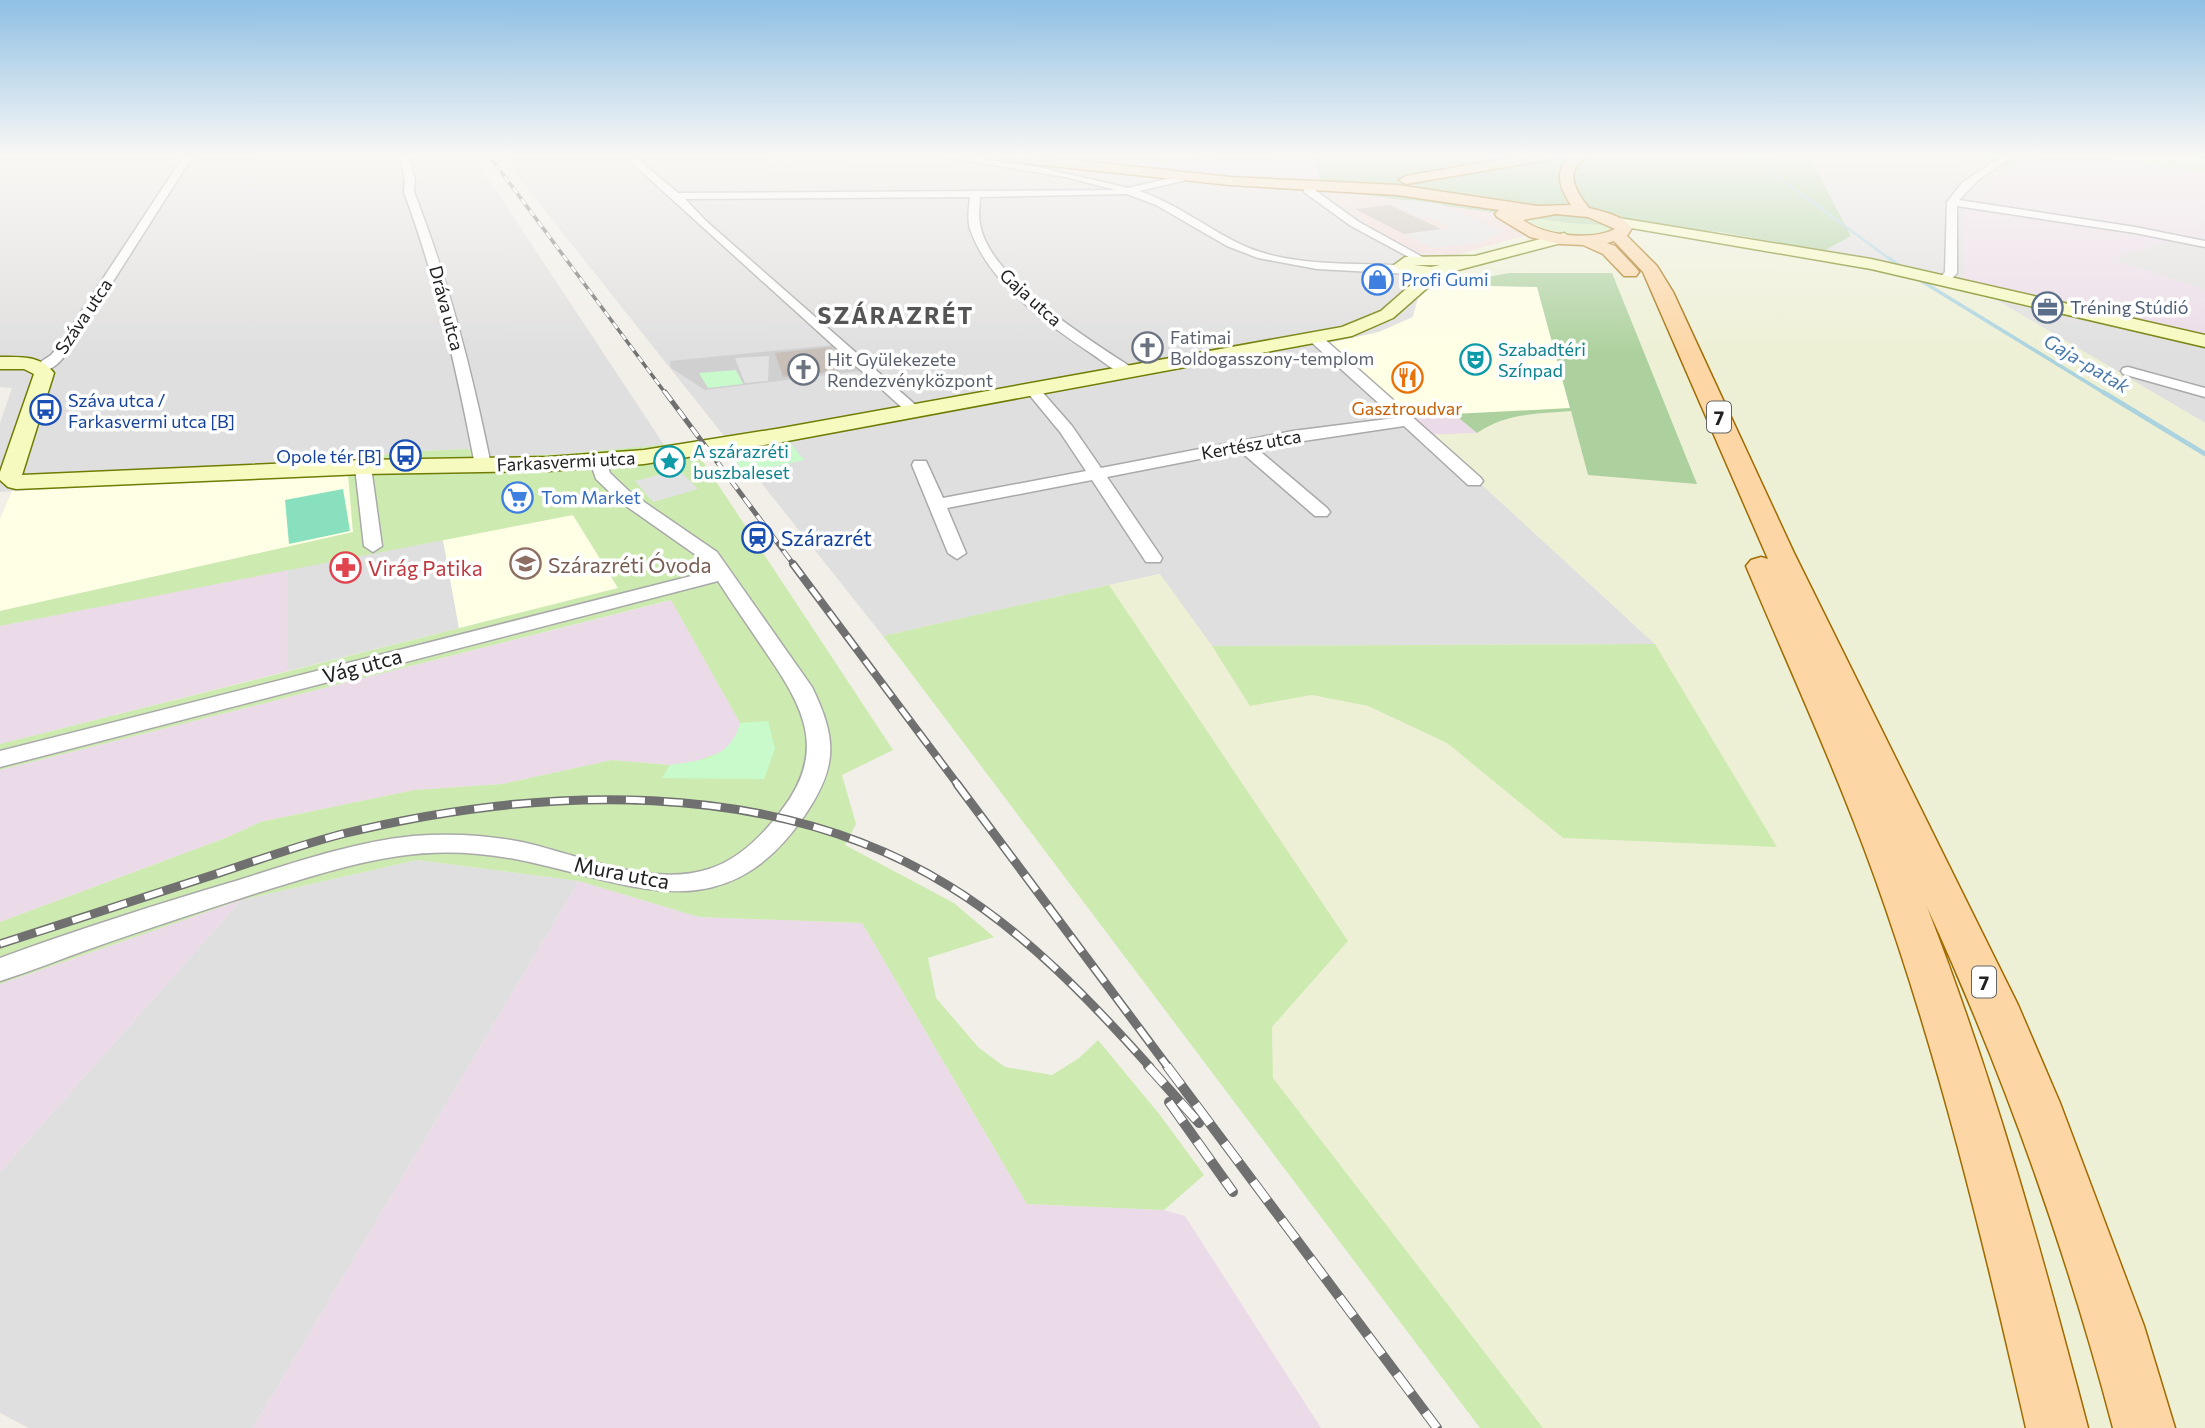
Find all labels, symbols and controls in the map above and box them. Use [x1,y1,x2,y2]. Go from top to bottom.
shop icon: Profi Gumi [1361,262,1395,296]
street label: Dráva utca [425,263,469,353]
street label: Gaja utca [996,264,1066,330]
place label: Profi Gumi [1401,268,1489,290]
street label: Száva utca [50,274,116,358]
office icon: Tréning Stúdió [2030,290,2064,324]
place label: Tréning Stúdió [2070,296,2188,318]
district label: SZÁRAZRÉT [818,301,974,329]
place label: Fatimai Boldogasszony-templom [1170,326,1374,369]
water label: Gaja-patak [2040,328,2135,398]
church icon: Fatimai Boldogasszony-templom [1130,330,1164,364]
place label: Szabadtéri Színpad [1498,338,1586,381]
theatre icon: Szabadtéri Színpad [1458,342,1492,376]
place label: Hit Gyülekezete Rendezvényközpont [827,348,993,391]
church icon: Hit Gyülekezete Rendezvényközpont [787,352,821,386]
restaurant icon: Gasztroudvar [1390,361,1424,395]
place label: Száva utca / Farkasvermi utca [B] [68,389,235,432]
bus stop icon: Száva utca / Farkasvermi utca [B] [28,393,62,427]
place label: Gasztroudvar [1352,397,1462,419]
road number: 7 [1707,402,1731,432]
street label: Kertész utca [1199,424,1303,464]
bus stop icon: Opole tér [B] [388,439,422,473]
place label: A szárazréti buszbaleset [693,440,790,483]
place icon: A szárazréti buszbaleset [653,444,687,478]
place label: Opole tér [B] [276,445,382,467]
street label: Farkasvermi utca [496,446,636,476]
supermarket icon: Tom Market [501,480,535,514]
place label: Tom Market [541,486,641,508]
station icon: Szárazrét [741,520,775,554]
place label: Szárazrét [781,525,872,550]
school or university icon: Szárazréti Óvoda [508,547,542,581]
pharmacy icon: Virág Patika [328,550,362,584]
place label: Szárazréti Óvoda [548,552,711,577]
place label: Virág Patika [368,555,483,580]
street label: Vág utca [320,642,404,688]
street label: Mura utca [572,851,672,893]
road number: 7 [1972,966,1996,998]

